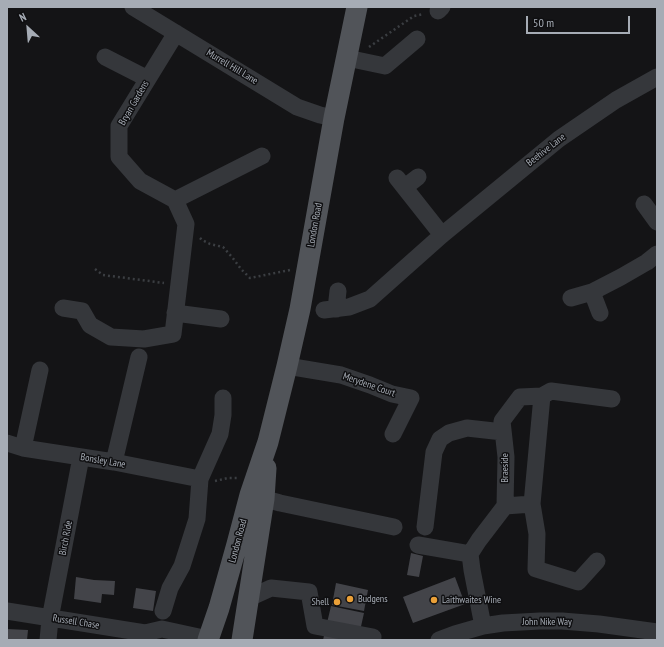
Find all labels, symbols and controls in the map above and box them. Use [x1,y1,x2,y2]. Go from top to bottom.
north arrow [8,8,48,48]
scale bar [528,8,632,34]
text: N [17,10,28,25]
text: 50 m [533,15,554,30]
street label: Murrell Hill Lane [204,47,260,87]
street label: Bryan Gardens [116,79,152,127]
street label: Beehive Lane [524,131,568,169]
street label: London Road [305,202,325,248]
street label: Merydene Court [341,370,397,400]
street label: Bonsley Lane [80,451,126,471]
street label: Braeside [499,453,511,483]
street label: London Road [226,518,250,564]
street label: Birch Ride [57,520,75,556]
place label: Budgens [358,593,388,605]
marker: Budgens [345,594,355,604]
place label: Laithwaites Wine [442,594,501,606]
marker: Laithwaites Wine [429,595,439,605]
place label: Shell [312,596,329,608]
marker: Shell [332,597,342,607]
street label: Russell Chase [52,612,100,632]
street label: John Nike Way [522,616,572,628]

